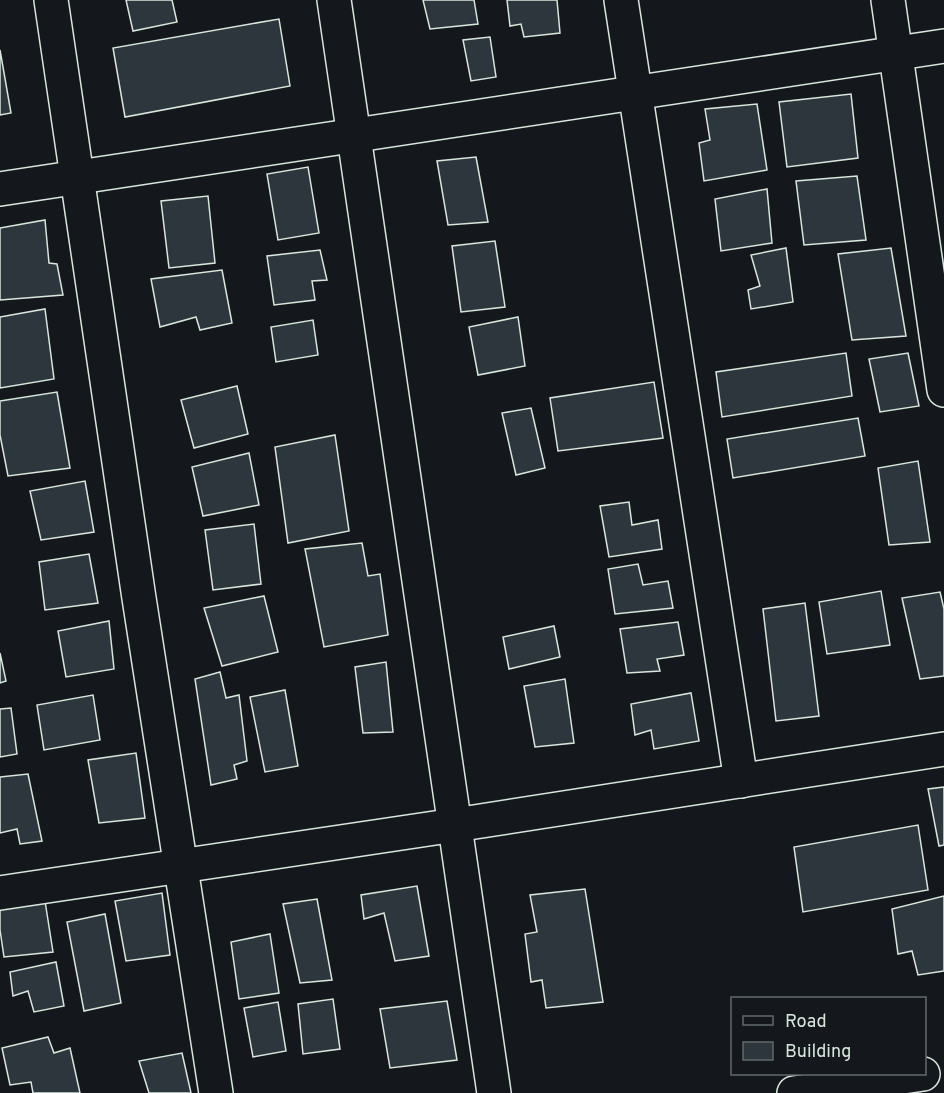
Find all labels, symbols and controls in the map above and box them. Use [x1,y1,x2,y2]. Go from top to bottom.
legend [731,997,926,1075]
text: Road [785,1011,827,1034]
text: Building [785,1041,851,1064]

